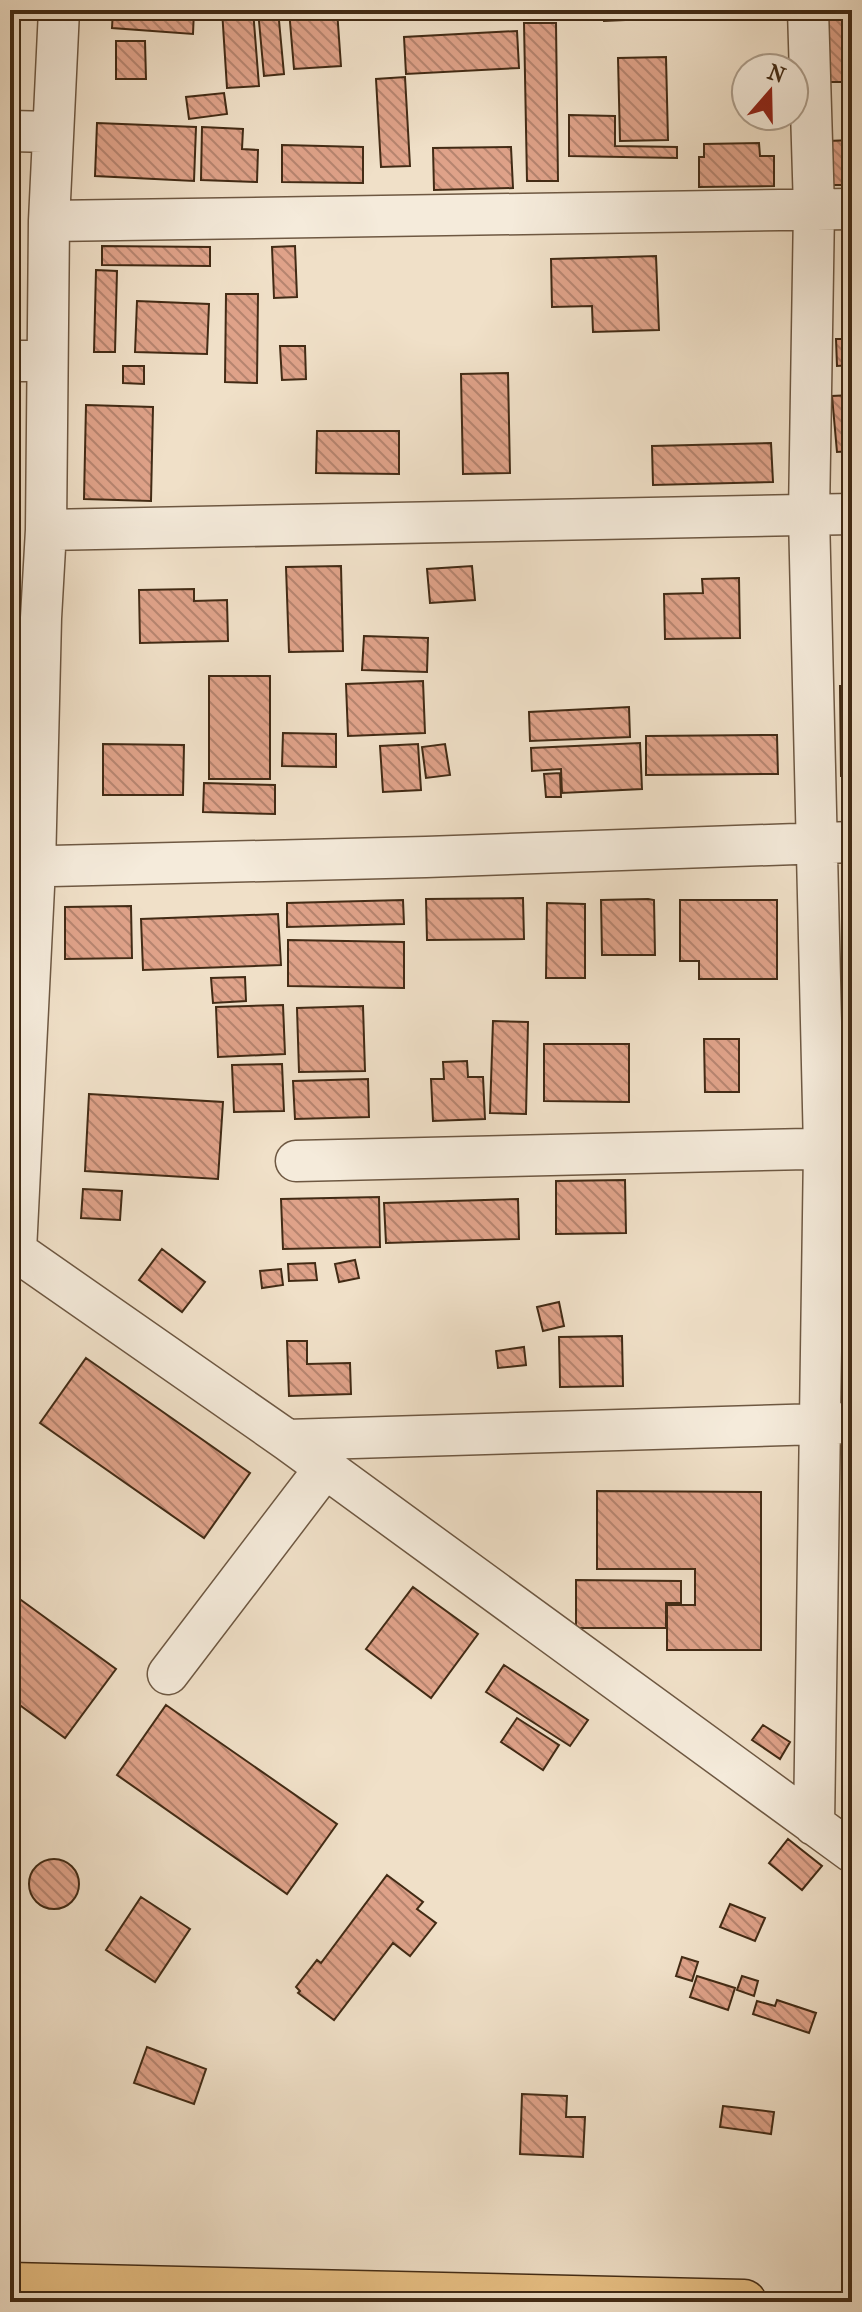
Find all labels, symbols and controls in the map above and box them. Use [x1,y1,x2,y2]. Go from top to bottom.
north arrow [730,52,810,132]
text: N [764,59,789,89]

